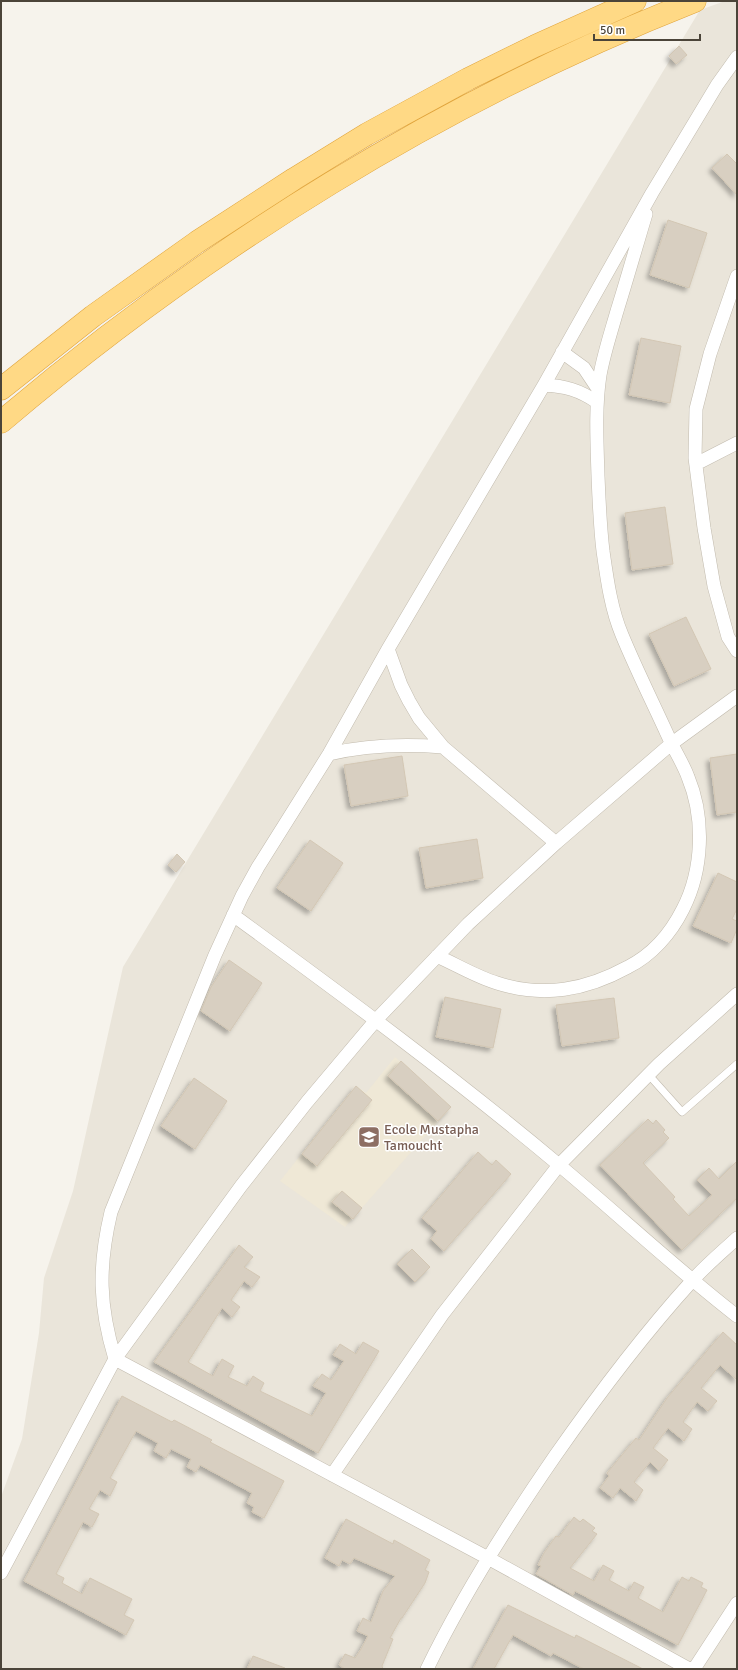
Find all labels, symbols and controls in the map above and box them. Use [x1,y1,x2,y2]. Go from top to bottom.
scale bar [594,16,700,42]
text: 50 m [600,23,625,38]
place label: Ecole Mustapha Tamoucht [384,1121,479,1154]
school or university icon: Ecole Mustapha Tamoucht [356,1124,382,1150]

